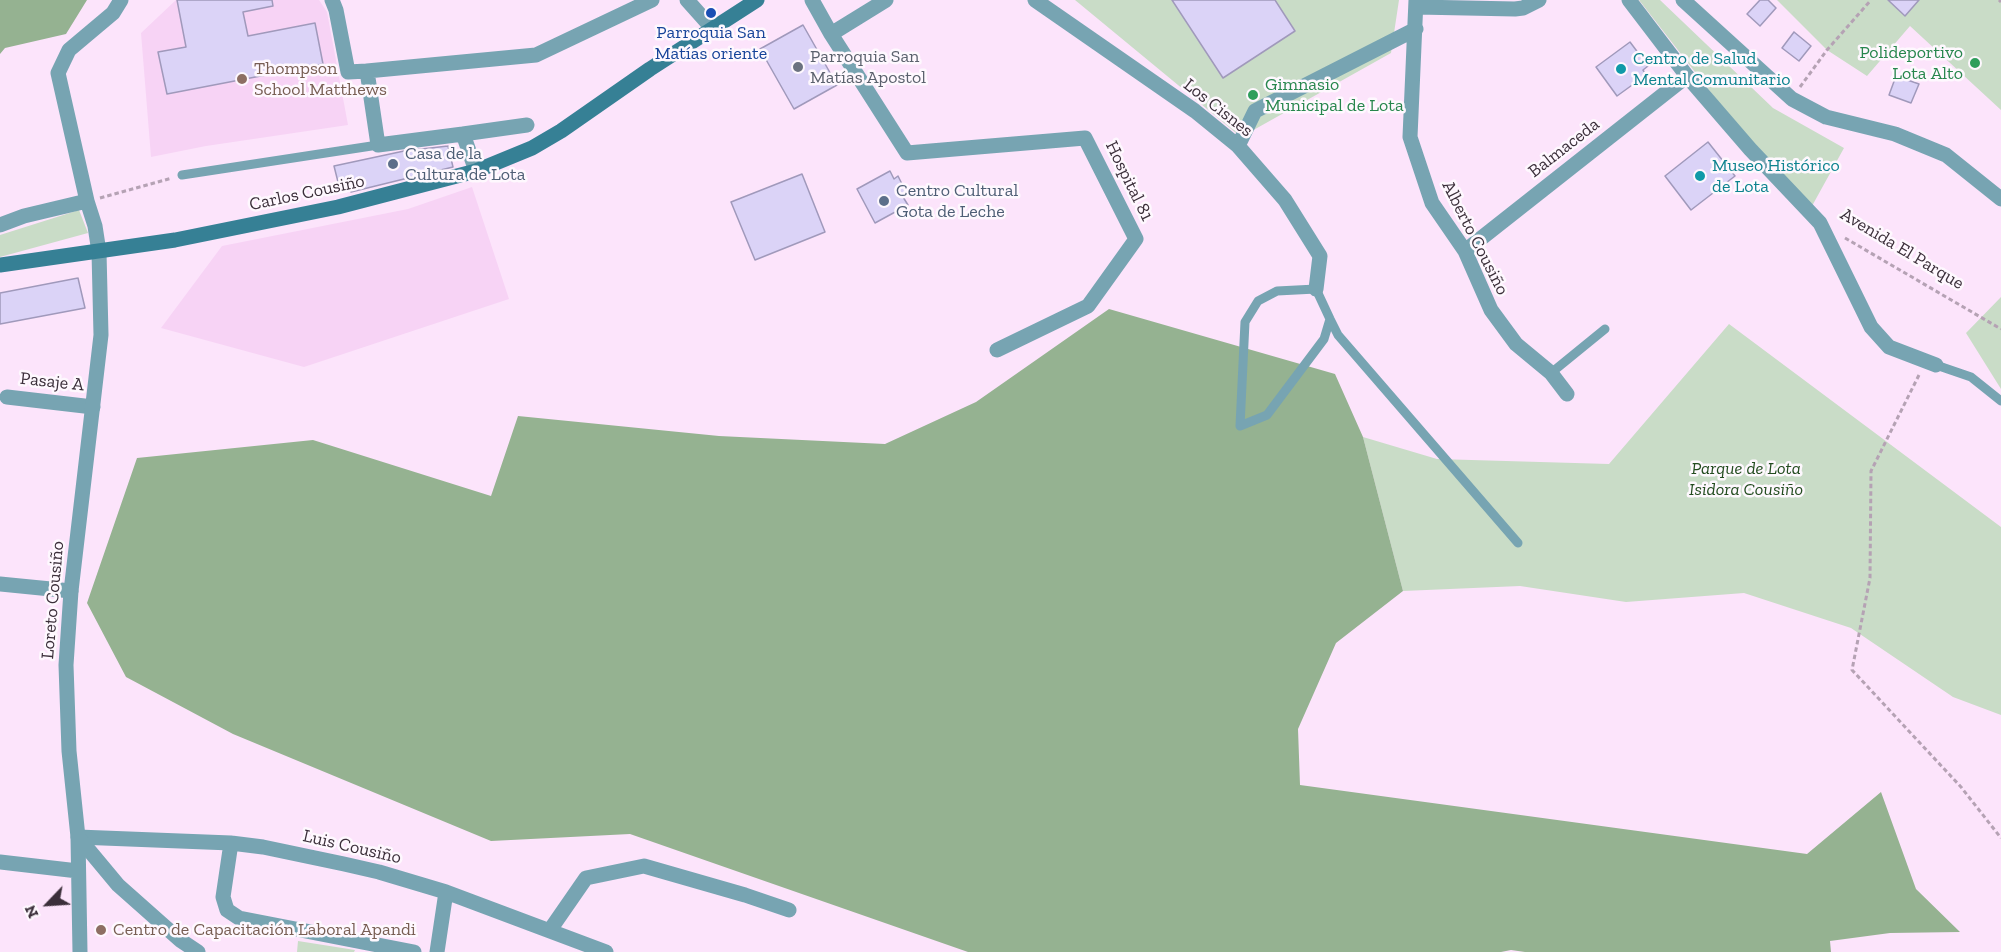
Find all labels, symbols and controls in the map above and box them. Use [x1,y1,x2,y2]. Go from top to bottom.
marker: Parroquia San Matías oriente [704,6,718,20]
place label: Parroquia San Matías oriente [655,22,767,64]
place label: Polideportivo Lota Alto [1859,42,1963,84]
place label: Parroquia San Matías Apostol [810,46,926,88]
place label: Centro de Salud Mental Comunitario [1633,48,1791,90]
marker: Polideportivo Lota Alto [1968,56,1982,70]
place label: Thompson School Matthews [254,58,387,100]
marker: Parroquia San Matías Apostol [791,60,805,74]
marker: Centro de Salud Mental Comunitario [1614,62,1628,76]
marker: Thompson School Matthews [235,72,249,86]
street label: Los Cisnes [1179,74,1257,142]
place label: Gimnasio Municipal de Lota [1265,74,1404,116]
marker: Gimnasio Municipal de Lota [1246,88,1260,102]
street label: Balmaceda [1524,114,1604,182]
street label: Hospital 81 [1100,138,1158,224]
place label: Casa de la Cultura de Lota [405,143,525,186]
place label: Museo Histórico de Lota [1712,155,1840,198]
marker: Casa de la Cultura de Lota [386,157,400,171]
marker: Museo Histórico de Lota [1693,169,1707,183]
street label: Carlos Cousiño [247,170,367,216]
street label: Alberto Cousiño [1437,177,1513,299]
place label: Centro Cultural Gota de Leche [896,180,1018,222]
marker: Centro Cultural Gota de Leche [877,194,891,208]
street label: Avenida El Parque [1836,204,1968,294]
street label: Pasaje A [19,368,85,396]
park label: Parque de Lota Isidora Cousiño [1689,458,1803,500]
street label: Loreto Cousiño [37,540,69,660]
street label: Luis Cousiño [301,825,403,869]
north arrow [18,874,78,934]
text: N [20,902,42,921]
place label: Centro de Capacitación Laboral Apandi [113,919,416,941]
marker: Centro de Capacitación Laboral Apandi [94,923,108,937]

